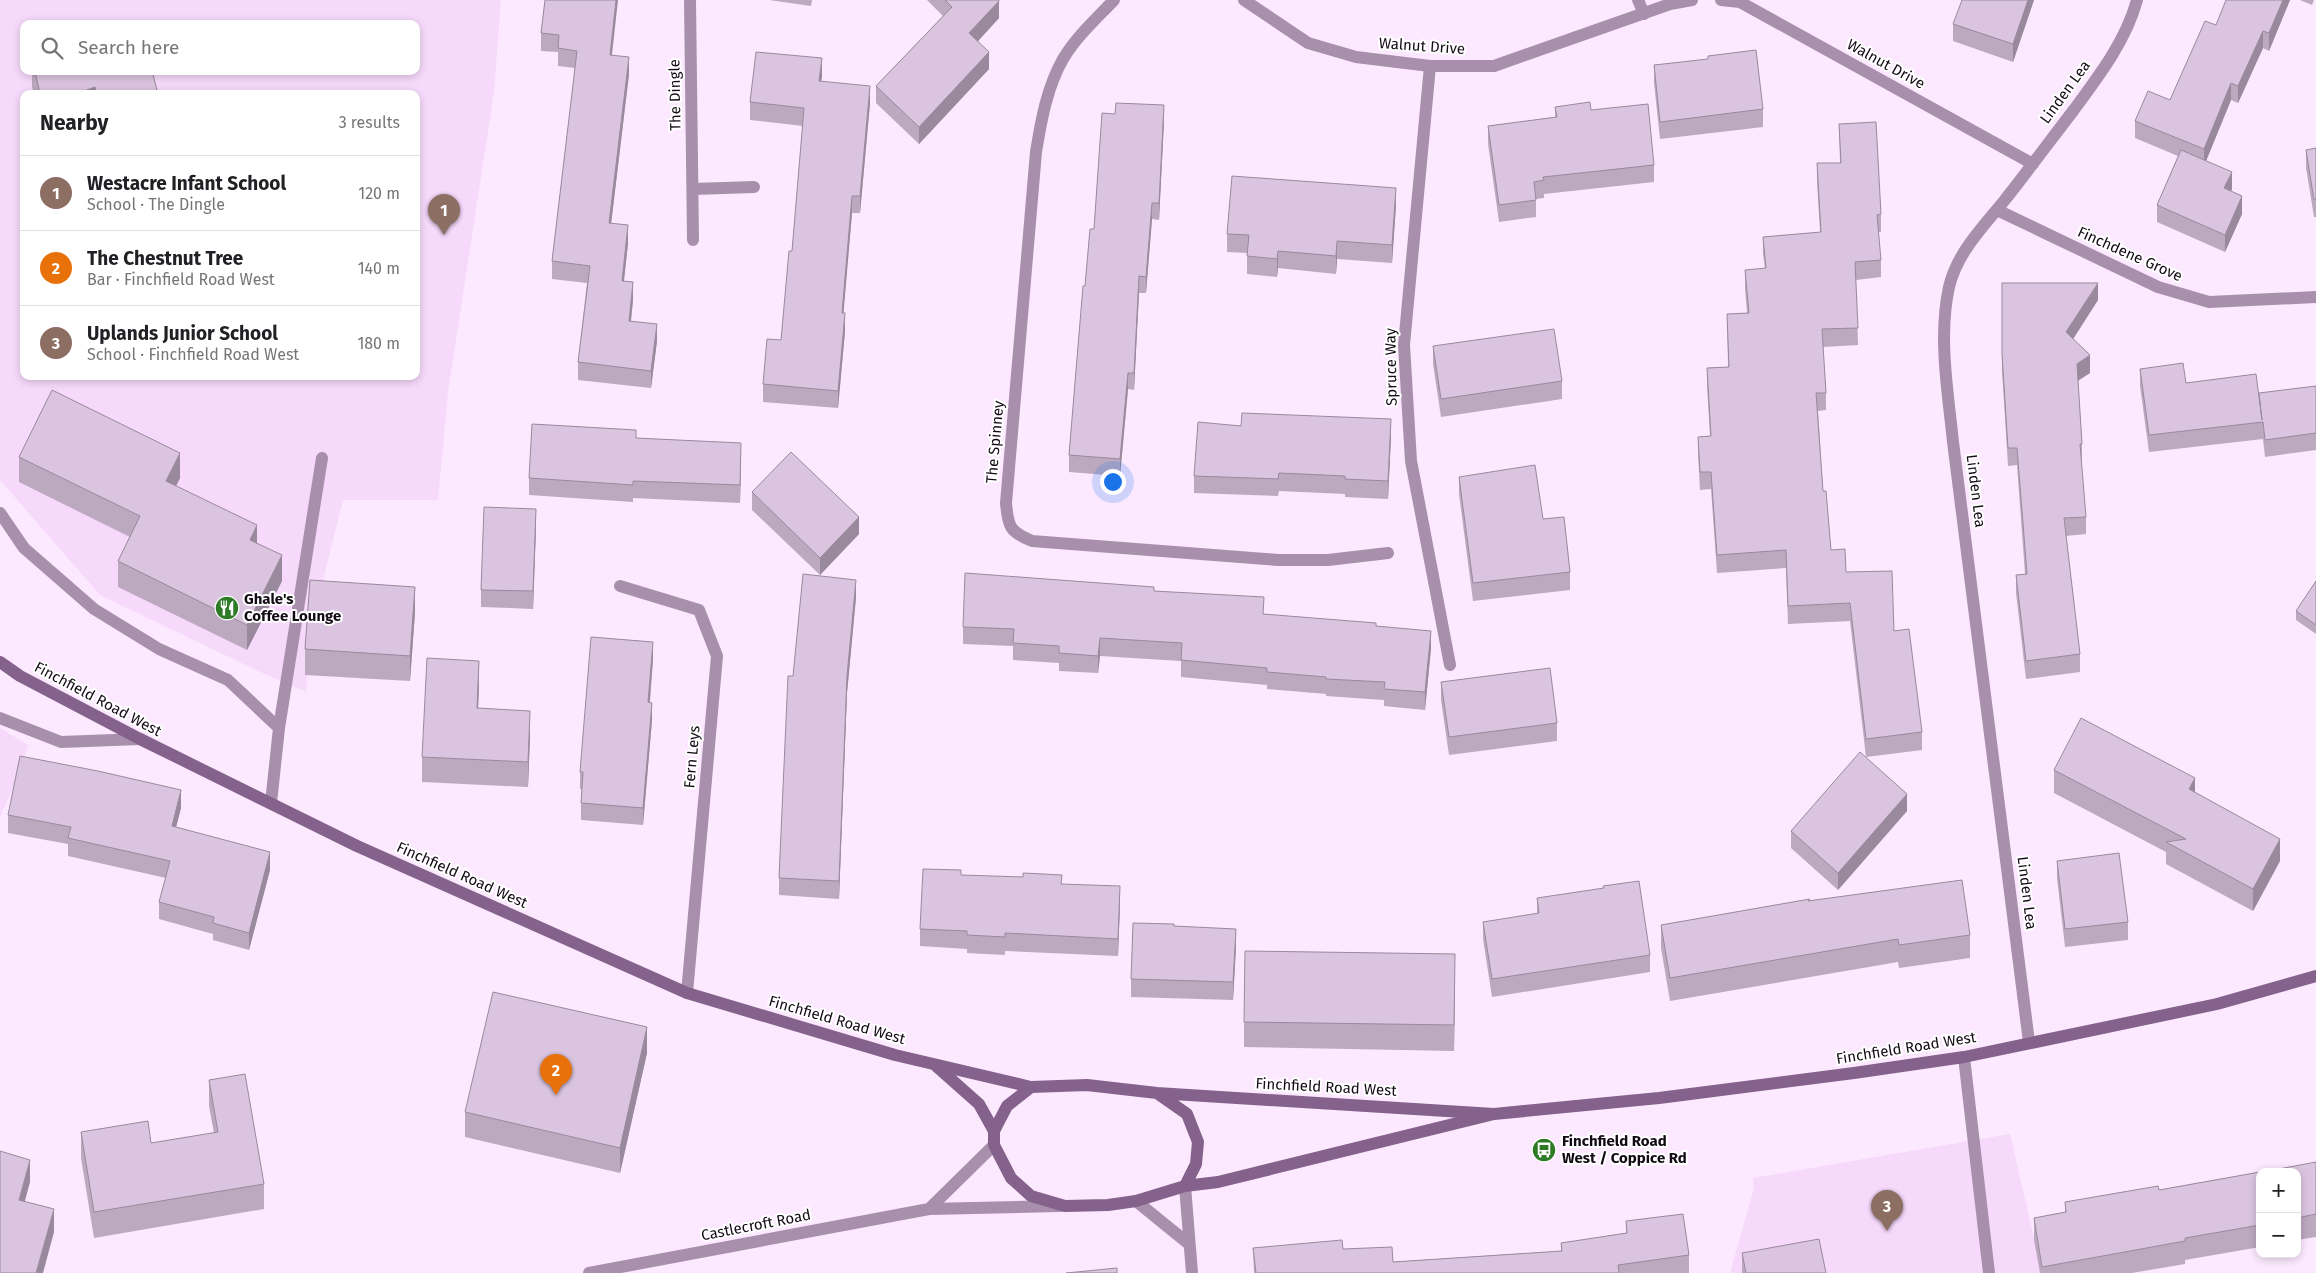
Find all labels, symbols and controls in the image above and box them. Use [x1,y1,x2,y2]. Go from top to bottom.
search box [20,20,420,75]
icon: search [38,34,66,62]
street label: Walnut Drive [1378,34,1466,58]
street label: Walnut Drive [1844,35,1928,93]
text: Search here [78,36,179,59]
street label: Linden Lea [2036,57,2094,127]
street label: The Dingle [665,59,685,131]
text: Nearby [40,110,108,136]
text: 3 results [339,113,400,132]
text: Westacre Infant School [87,172,286,195]
text: 1 [52,184,60,203]
text: 120 m [358,184,400,203]
pin: 1 [428,194,460,235]
text: School · The Dingle [87,195,225,214]
street label: Finchdene Grove [2075,223,2185,285]
text: The Chestnut Tree [87,247,243,270]
text: 2 [52,259,60,278]
text: 140 m [358,259,400,278]
text: Bar · Finchfield Road West [87,270,275,289]
text: Uplands Junior School [87,322,278,345]
street label: Spruce Way [1381,327,1401,406]
text: 3 [52,334,60,353]
text: 180 m [357,334,400,353]
text: School · Finchfield Road West [87,345,299,364]
street label: The Spinney [982,399,1008,484]
street label: Linden Lea [1963,453,1989,529]
your location [1100,469,1126,495]
place label: Ghale's Coffee Lounge [244,590,341,625]
restaurant icon: Ghale's Coffee Lounge [214,595,240,621]
street label: Finchfield Road West [31,658,165,740]
street label: Fern Leys [680,725,704,789]
street label: Finchfield Road West [394,838,531,912]
street label: Linden Lea [2014,855,2040,931]
street label: Finchfield Road West [767,992,908,1048]
street label: Finchfield Road West [1835,1028,1978,1068]
pin: 2 [540,1054,572,1095]
street label: Finchfield Road West [1255,1074,1398,1100]
place label: Finchfield Road West / Coppice Rd [1562,1132,1687,1167]
bus stop icon: Finchfield Road West / Coppice Rd [1531,1137,1557,1163]
map controls [2256,1168,2301,1258]
button: + [2256,1168,2301,1213]
pin: 3 [1871,1190,1903,1231]
street label: Castlecroft Road [700,1206,812,1244]
button: − [2256,1213,2301,1258]

